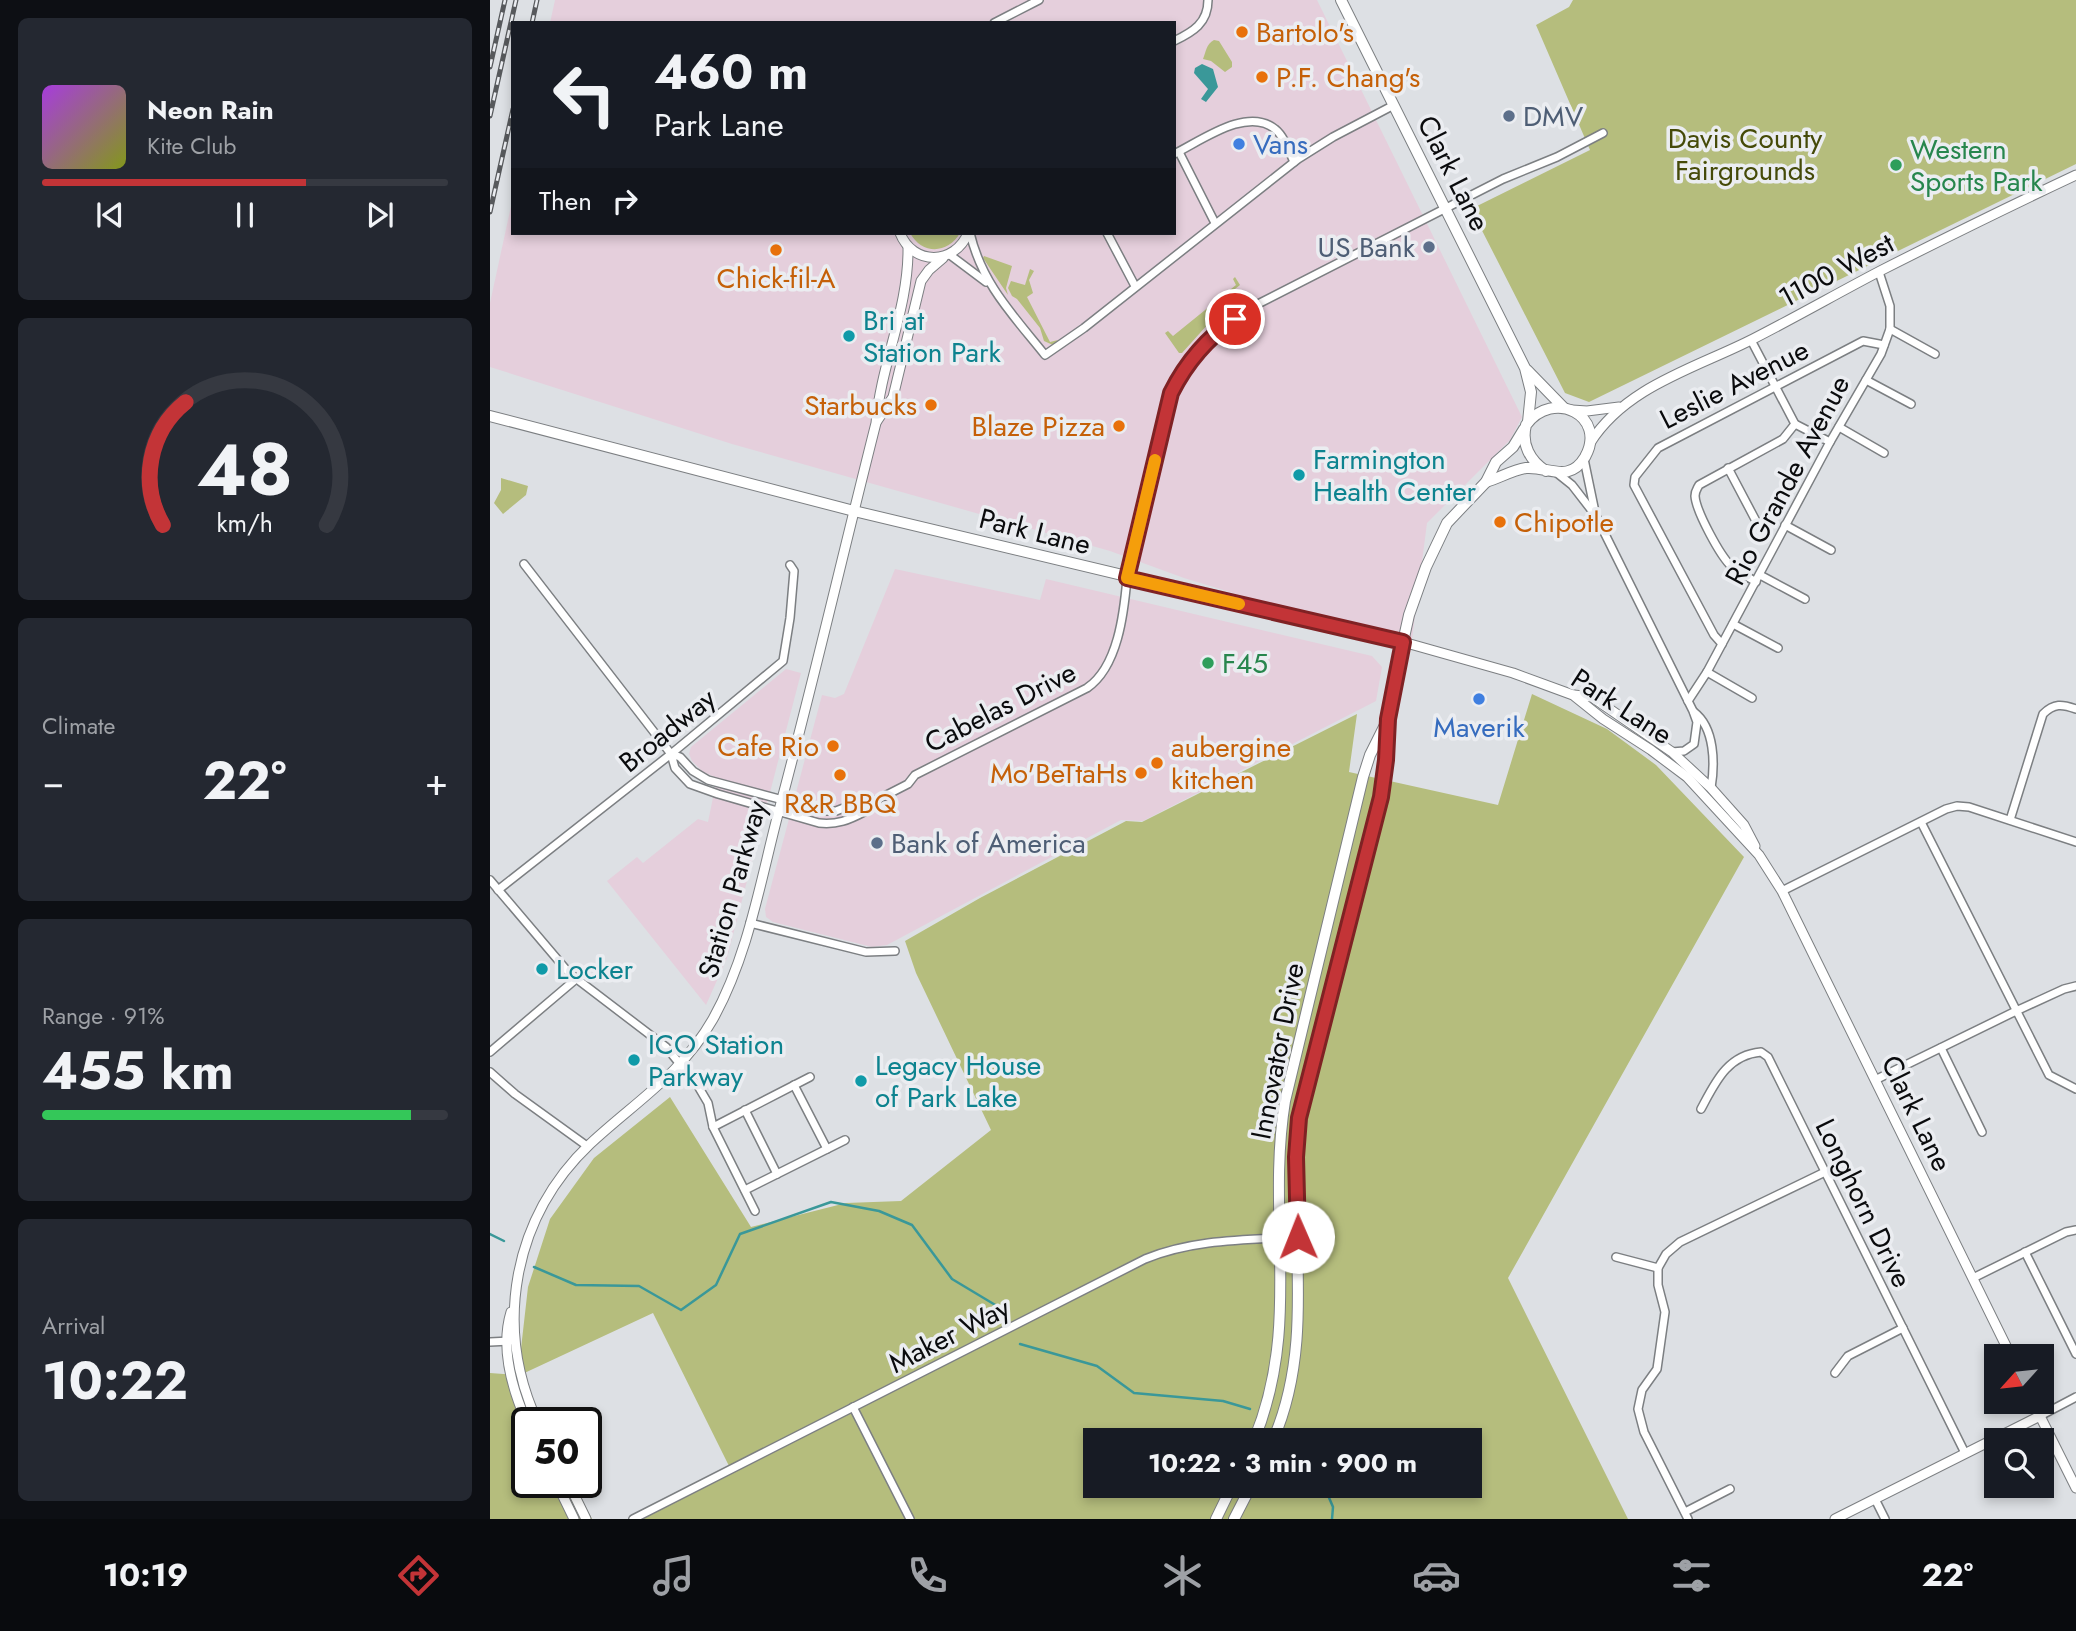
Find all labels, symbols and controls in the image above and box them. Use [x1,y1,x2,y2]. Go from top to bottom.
place label: Bartolo's [1256,12,1354,53]
marker: Bartolo's [1234,24,1250,40]
text: 460 m [654,37,808,107]
icon: left [539,49,630,140]
place label: P.F. Chang's [1276,57,1420,98]
marker: P.F. Chang's [1254,69,1270,85]
text: Neon Rain [147,91,274,129]
place label: DMV [1523,96,1584,137]
text: Park Lane [654,102,784,148]
street label: Clark Lane [1407,108,1500,238]
marker: DMV [1501,108,1517,124]
park label: Davis County Fairgrounds [1668,118,1823,191]
place label: Vans [1253,124,1308,165]
text: Kite Club [147,129,236,163]
place label: Western Sports Park [1910,129,2043,202]
marker: Vans [1231,136,1247,152]
marker: Western Sports Park [1888,157,1904,173]
text: Then [539,182,592,220]
icon: right [606,182,644,220]
icon: previous [91,196,129,234]
icon: pause [226,196,264,234]
icon: next [361,196,399,234]
street label: 1100 West [1771,223,1901,318]
place label: US Bank [1318,227,1416,268]
marker: US Bank [1421,239,1437,255]
marker: Chick-fil-A [768,242,784,258]
place label: Chick-fil-A [717,258,836,299]
pin [1205,289,1265,349]
place label: Bri at Station Park [863,300,1001,373]
icon: arrive [1216,300,1254,338]
marker: Bri at Station Park [841,328,857,344]
street label: Leslie Avenue [1653,329,1816,440]
street label: Rio Grande Avenue [1715,368,1860,592]
place label: Starbucks [804,385,917,426]
marker: Starbucks [923,397,939,413]
place label: Blaze Pizza [971,406,1105,447]
text: 48 [197,418,293,523]
marker: Blaze Pizza [1111,418,1127,434]
place label: Farmington Health Center [1313,439,1477,512]
marker: Farmington Health Center [1291,467,1307,483]
street label: Park Lane [975,498,1095,565]
place label: Chipotle [1514,502,1614,543]
text: km/h [217,505,273,541]
marker: Chipotle [1492,514,1508,530]
place label: F45 [1222,643,1268,684]
street label: Cabelas Drive [917,652,1083,763]
marker: F45 [1200,655,1216,671]
street label: Park Lane [1563,658,1680,755]
street label: Broadway [610,678,725,782]
marker: Maverik [1471,691,1487,707]
place label: Maverik [1433,707,1525,748]
text: Climate [42,709,115,743]
place label: Cafe Rio [717,726,819,767]
place label: aubergine kitchen [1171,727,1291,800]
marker: Cafe Rio [825,738,841,754]
text: 22° [203,743,286,819]
place label: Mo'BeTtaHs [990,753,1127,794]
text: − [42,754,64,809]
text: + [425,754,448,809]
marker: aubergine kitchen [1149,755,1165,771]
marker: Mo'BeTtaHs [1133,765,1149,781]
marker: R&R BBQ [832,767,848,783]
place label: R&R BBQ [784,783,897,824]
street label: Station Parkway [688,795,778,983]
place label: Bank of America [891,823,1086,864]
marker: Bank of America [869,835,885,851]
place label: Locker [556,949,634,990]
street label: Innovator Drive [1240,959,1315,1143]
marker: Locker [534,961,550,977]
text: Range · 91% [42,999,165,1033]
place label: ICO Station Parkway [648,1024,784,1097]
text: 455 km [42,1033,234,1109]
place label: Legacy House of Park Lake [875,1045,1041,1118]
street label: Clark Lane [1871,1048,1962,1178]
marker: ICO Station Parkway [626,1052,642,1068]
marker: Legacy House of Park Lake [853,1073,869,1089]
street label: Longhorn Drive [1805,1112,1922,1295]
position arrow [1261,1200,1335,1274]
street label: Maker Way [882,1287,1018,1383]
text: Arrival [42,1309,105,1343]
text: 10:22 [42,1343,188,1419]
north arrow [1984,1344,2054,1414]
map controls [1984,1344,2054,1498]
speed limit sign: 50 [511,1407,602,1498]
button: search [1984,1428,2054,1498]
text: 10:22 · 3 min · 900 m [1148,1444,1417,1482]
icon: directions [394,1551,443,1600]
icon: music [649,1551,698,1600]
icon: phone [903,1551,952,1600]
icon: climate [1158,1551,1207,1600]
icon: car [1412,1551,1461,1600]
icon: filters [1667,1551,1716,1600]
text: 10:19 [103,1552,188,1598]
text: 22° [1922,1552,1973,1598]

